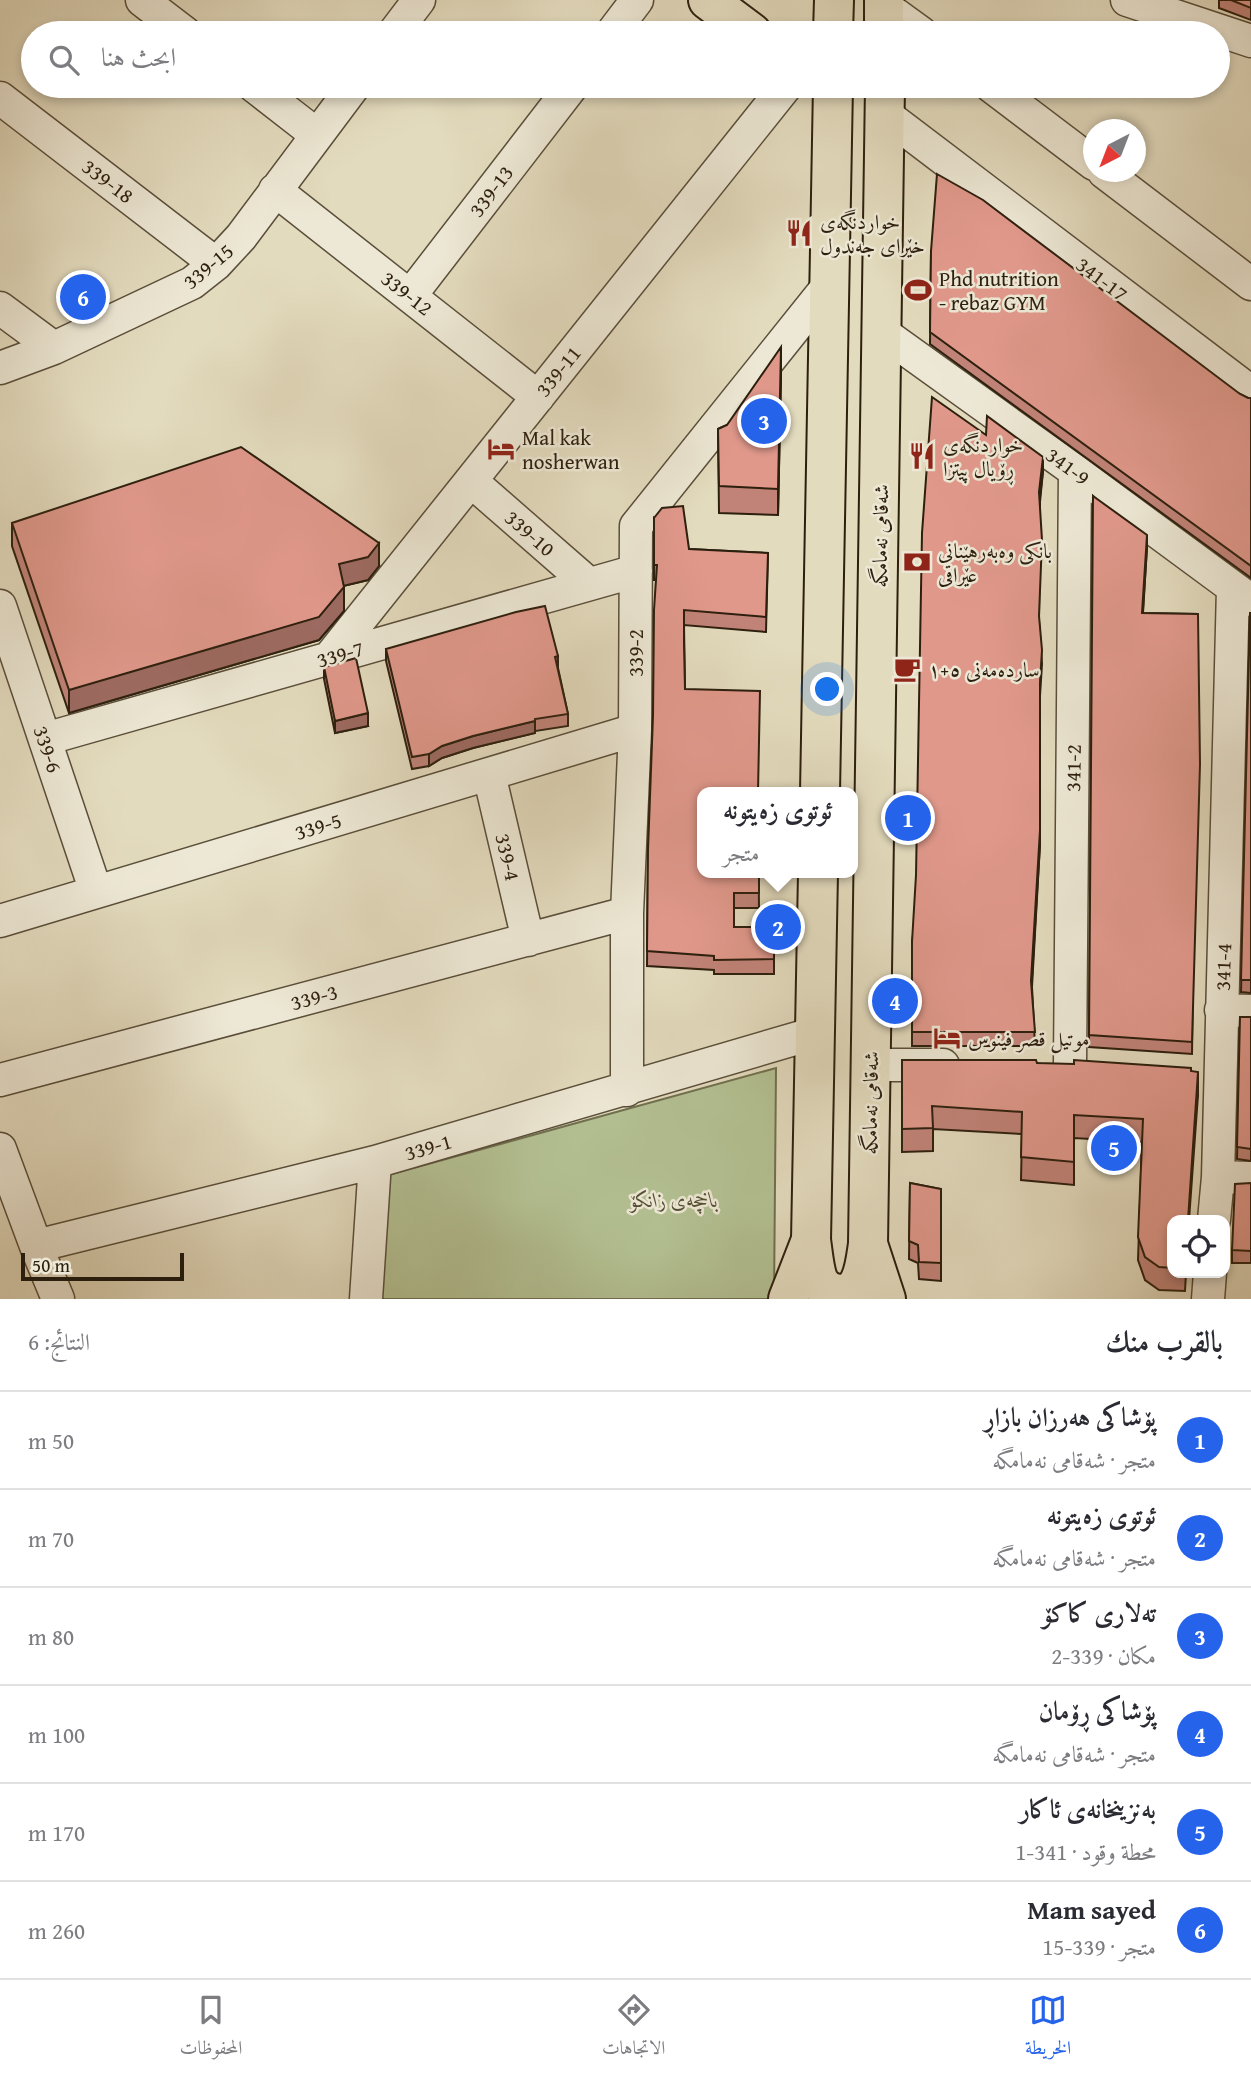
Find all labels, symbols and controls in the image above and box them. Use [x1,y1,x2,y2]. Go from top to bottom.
search box [21,21,1230,98]
text: ابحث هنا [101,37,176,76]
icon: search [45,41,83,79]
north arrow [1083,119,1146,182]
street label: 339-18 [76,151,140,211]
street label: 339-13 [461,159,521,223]
place label: خواردنگەی خێرای جەندول [820,206,925,261]
restaurant icon: خواردنگەی خێرای جەندول [784,218,814,248]
street label: 339-15 [176,236,240,296]
street label: 341-17 [1070,249,1134,309]
street label: 339-12 [375,263,439,323]
place label: Phd nutrition - rebaz GYM [939,263,1059,318]
pin: 6 [60,271,106,323]
sports icon: Phd nutrition - rebaz GYM [903,275,933,305]
street label: 339-11 [528,339,588,403]
pin: 3 [741,395,787,447]
place label: Mal kak nosherwan [522,422,620,477]
place label: خواردنگەی ڕۆیال پیتزا [943,429,1023,486]
hotel icon: Mal kak nosherwan [486,434,516,464]
street label: 341-9 [1040,439,1096,493]
restaurant icon: خواردنگەی ڕۆیال پیتزا [907,441,937,471]
street label: شەقامی نەمامگە [864,484,896,588]
street label: 339-10 [498,502,562,564]
place label: بانکی وەبەرهێنانی عێراقی [938,535,1052,590]
bank icon: بانکی وەبەرهێنانی عێراقی [902,547,932,577]
street label: 339-2 [620,629,651,677]
street label: 339-7 [313,633,367,675]
cafe icon: ساردەمەنی ٥+١ [892,654,922,684]
place label: ساردەمەنی ٥+١ [928,654,1040,685]
your location [810,672,844,706]
street label: 339-6 [26,721,70,777]
street label: 341-2 [1057,744,1089,792]
popup [697,787,858,878]
text: ئوتوی زەیتونە [723,790,832,829]
pin: 1 [885,792,931,844]
street label: 339-5 [291,804,345,848]
street label: 339-4 [488,830,528,884]
text: متجر [723,836,759,869]
pin: 2 [755,901,801,953]
street label: 341-4 [1207,943,1239,991]
pin: 4 [872,975,918,1027]
street label: 339-3 [287,976,341,1018]
hotel icon: موتيل قصر فينوس [932,1023,962,1053]
place label: موتيل قصر فينوس [968,1023,1089,1054]
street label: شەقامی نەمامگە [854,1051,886,1155]
pin: 5 [1091,1122,1137,1174]
street label: 339-1 [401,1126,455,1168]
park label: باخچەی زانکۆ [629,1184,718,1215]
map controls [1167,1215,1230,1278]
button: locate [1167,1215,1230,1278]
scale bar [21,1250,184,1282]
text: 50 m [32,1251,70,1279]
text: بالقرب منك [1106,1319,1223,1363]
text: النتائج: 6 [28,1325,90,1358]
text: پۆشاکی هەرزان بازاڕ [984,1397,1156,1436]
text: 50 m [28,1424,74,1457]
text: 1 [1194,1424,1206,1457]
text: متجر · شەقامی نەمامگە [992,1443,1156,1476]
text: ئوتوی زەیتونە [1047,1495,1156,1534]
text: 70 m [28,1522,74,1555]
text: 2 [1194,1522,1206,1555]
text: متجر · شەقامی نەمامگە [992,1541,1156,1574]
text: تەلاری کاکۆ [1042,1593,1156,1632]
text: 80 m [28,1620,74,1653]
text: 3 [1194,1620,1206,1653]
text: مكان · 339-2 [1051,1639,1156,1672]
text: پۆشاکی ڕۆمان [1038,1691,1156,1730]
text: 100 m [28,1718,85,1751]
text: 4 [1194,1718,1206,1751]
text: متجر · شەقامی نەمامگە [992,1737,1156,1770]
text: بەنزینخانەی ئاکار [1019,1789,1156,1828]
text: 170 m [28,1816,85,1849]
text: 5 [1194,1816,1206,1849]
text: محطة وقود · 341-1 [1015,1835,1156,1868]
text: Mam sayed [1027,1890,1156,1929]
text: 260 m [28,1914,85,1947]
text: 6 [1194,1914,1206,1947]
text: متجر · 339-15 [1042,1930,1156,1963]
tab: المحفوظات [180,1991,242,2066]
tab: الاتجاهات [602,1991,665,2066]
tab: الخريطة [1025,1991,1071,2066]

